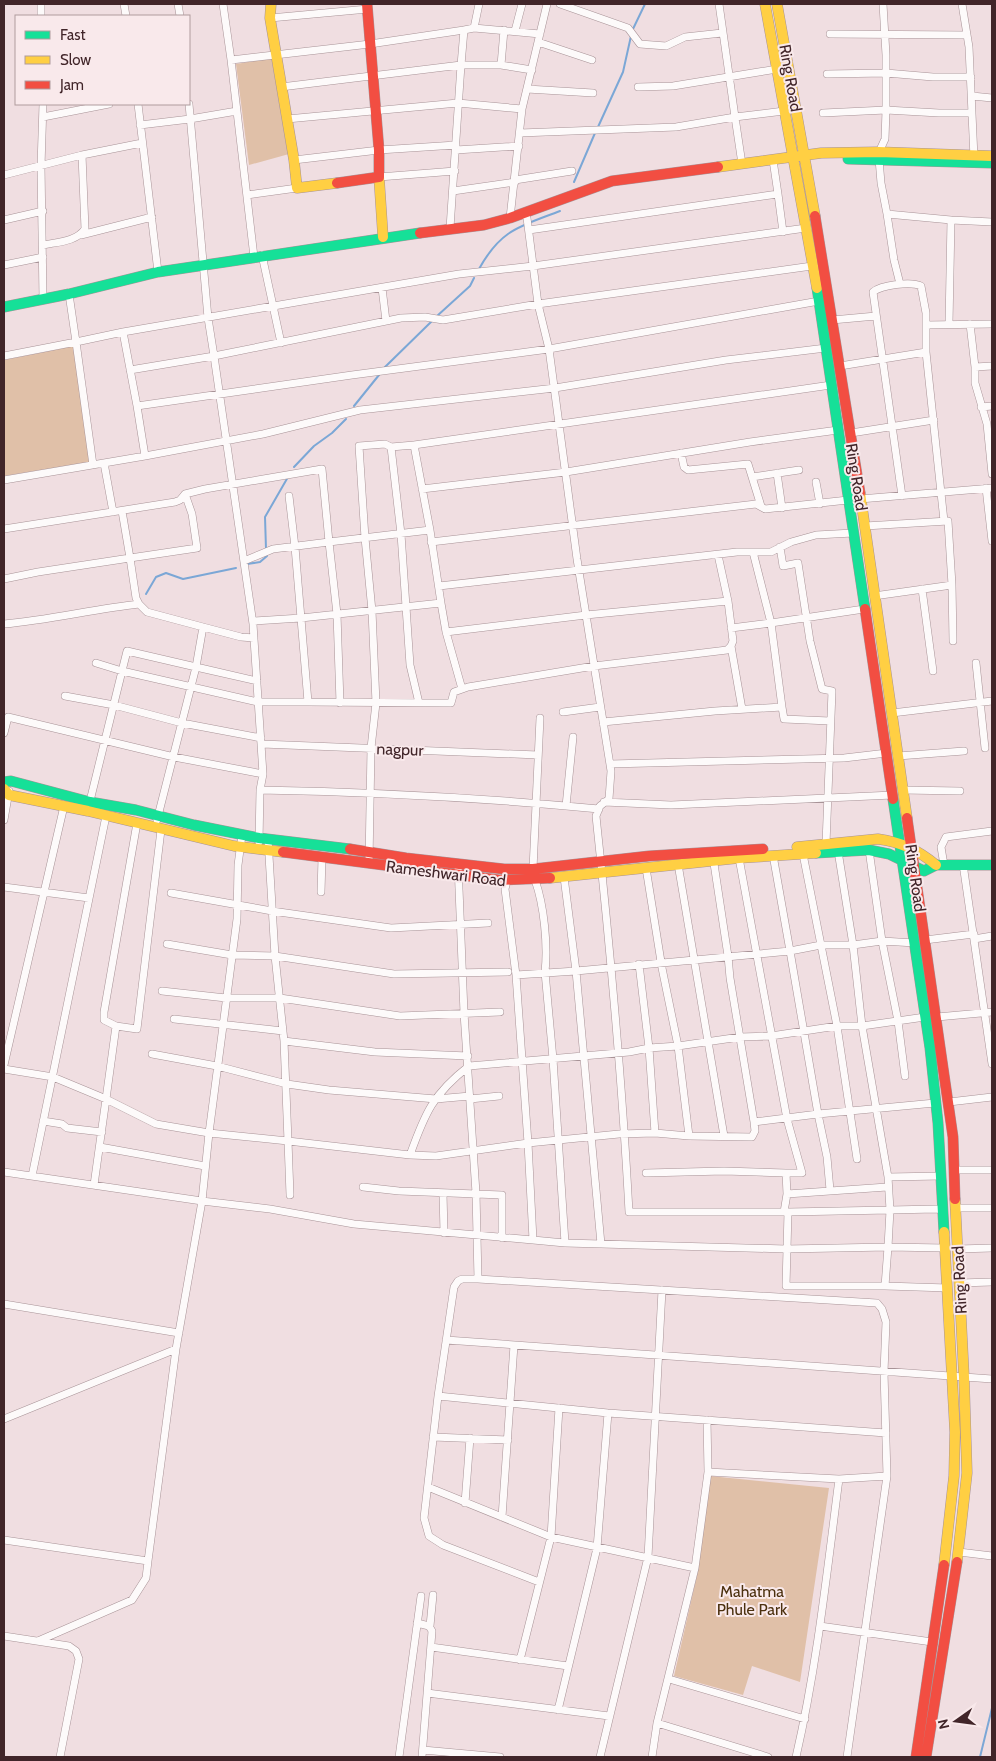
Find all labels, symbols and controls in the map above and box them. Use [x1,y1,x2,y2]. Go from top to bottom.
legend [15,15,190,105]
text: Fast [60,26,85,44]
street label: Ring Road [775,43,806,113]
text: Slow [60,51,91,69]
text: Jam [59,76,84,94]
street label: Ring Road [842,442,871,512]
street label: nagpur [376,739,425,760]
street label: Ring Road [901,843,930,913]
street label: Rameshwari Road [385,857,507,890]
street label: Ring Road [948,1245,971,1315]
park label: Mahatma Phule Park [717,1582,788,1619]
north arrow [931,1696,981,1746]
text: N [933,1717,953,1731]

